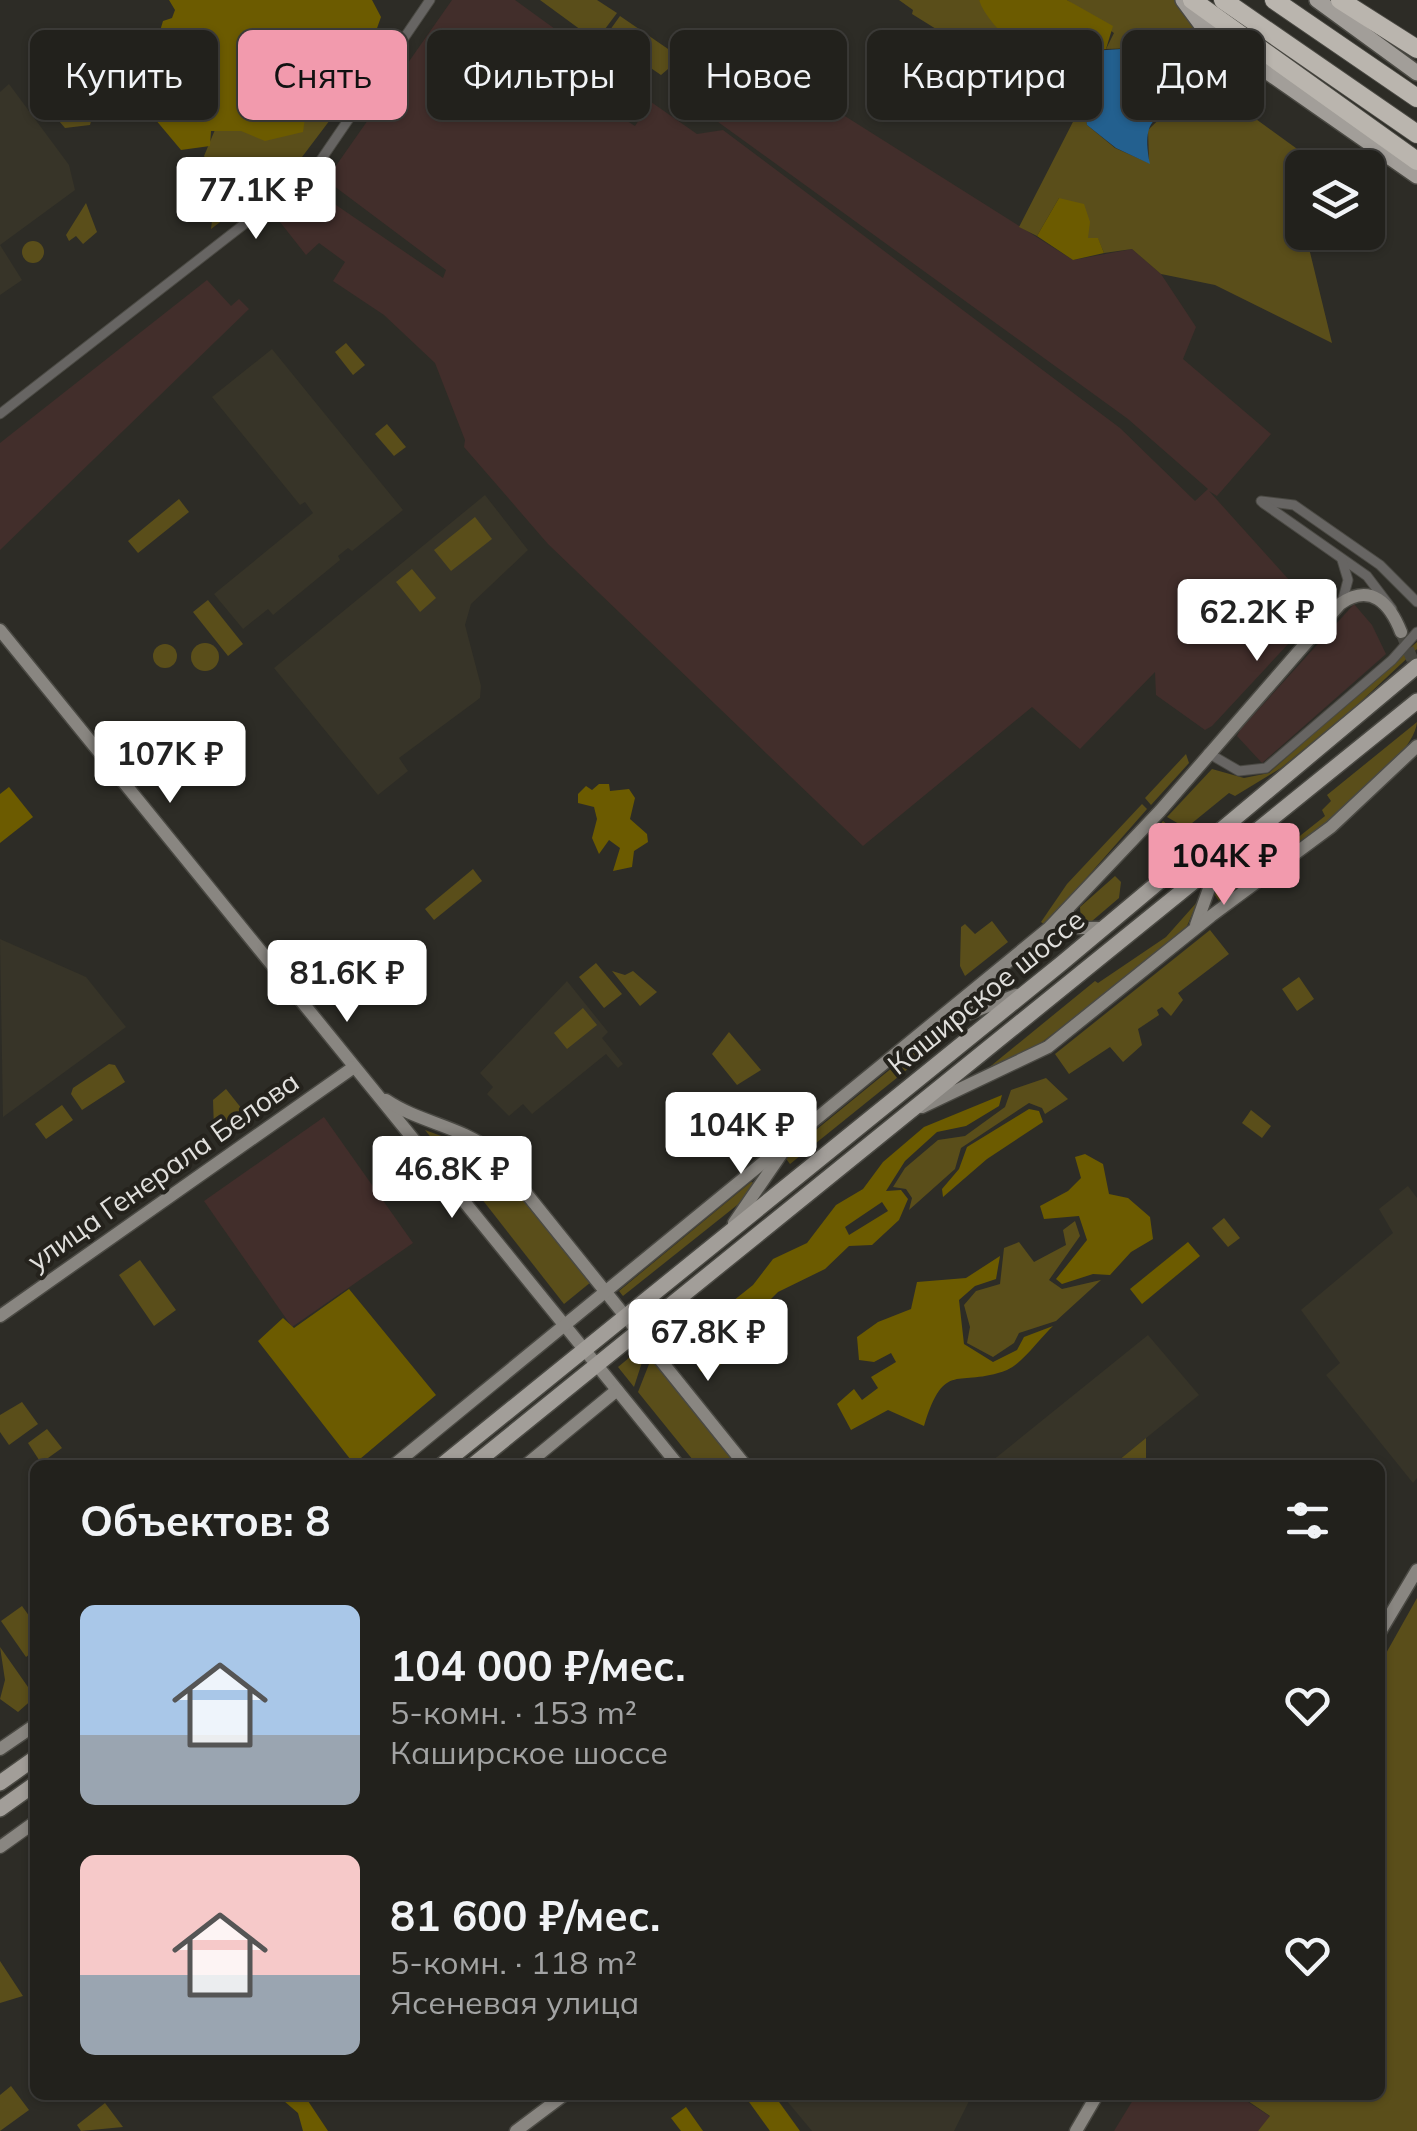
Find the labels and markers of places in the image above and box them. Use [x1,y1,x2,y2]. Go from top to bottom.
pin: 77.1K ₽ [164,157,348,242]
pin: 62.2K ₽ [1165,579,1349,664]
pin: 107K ₽ [89,721,251,806]
pin: 104K ₽ [1143,823,1305,908]
pin: 81.6K ₽ [255,940,439,1025]
pin: 104K ₽ [660,1092,822,1177]
pin: 46.8K ₽ [360,1136,544,1221]
pin: 67.8K ₽ [616,1299,800,1384]

